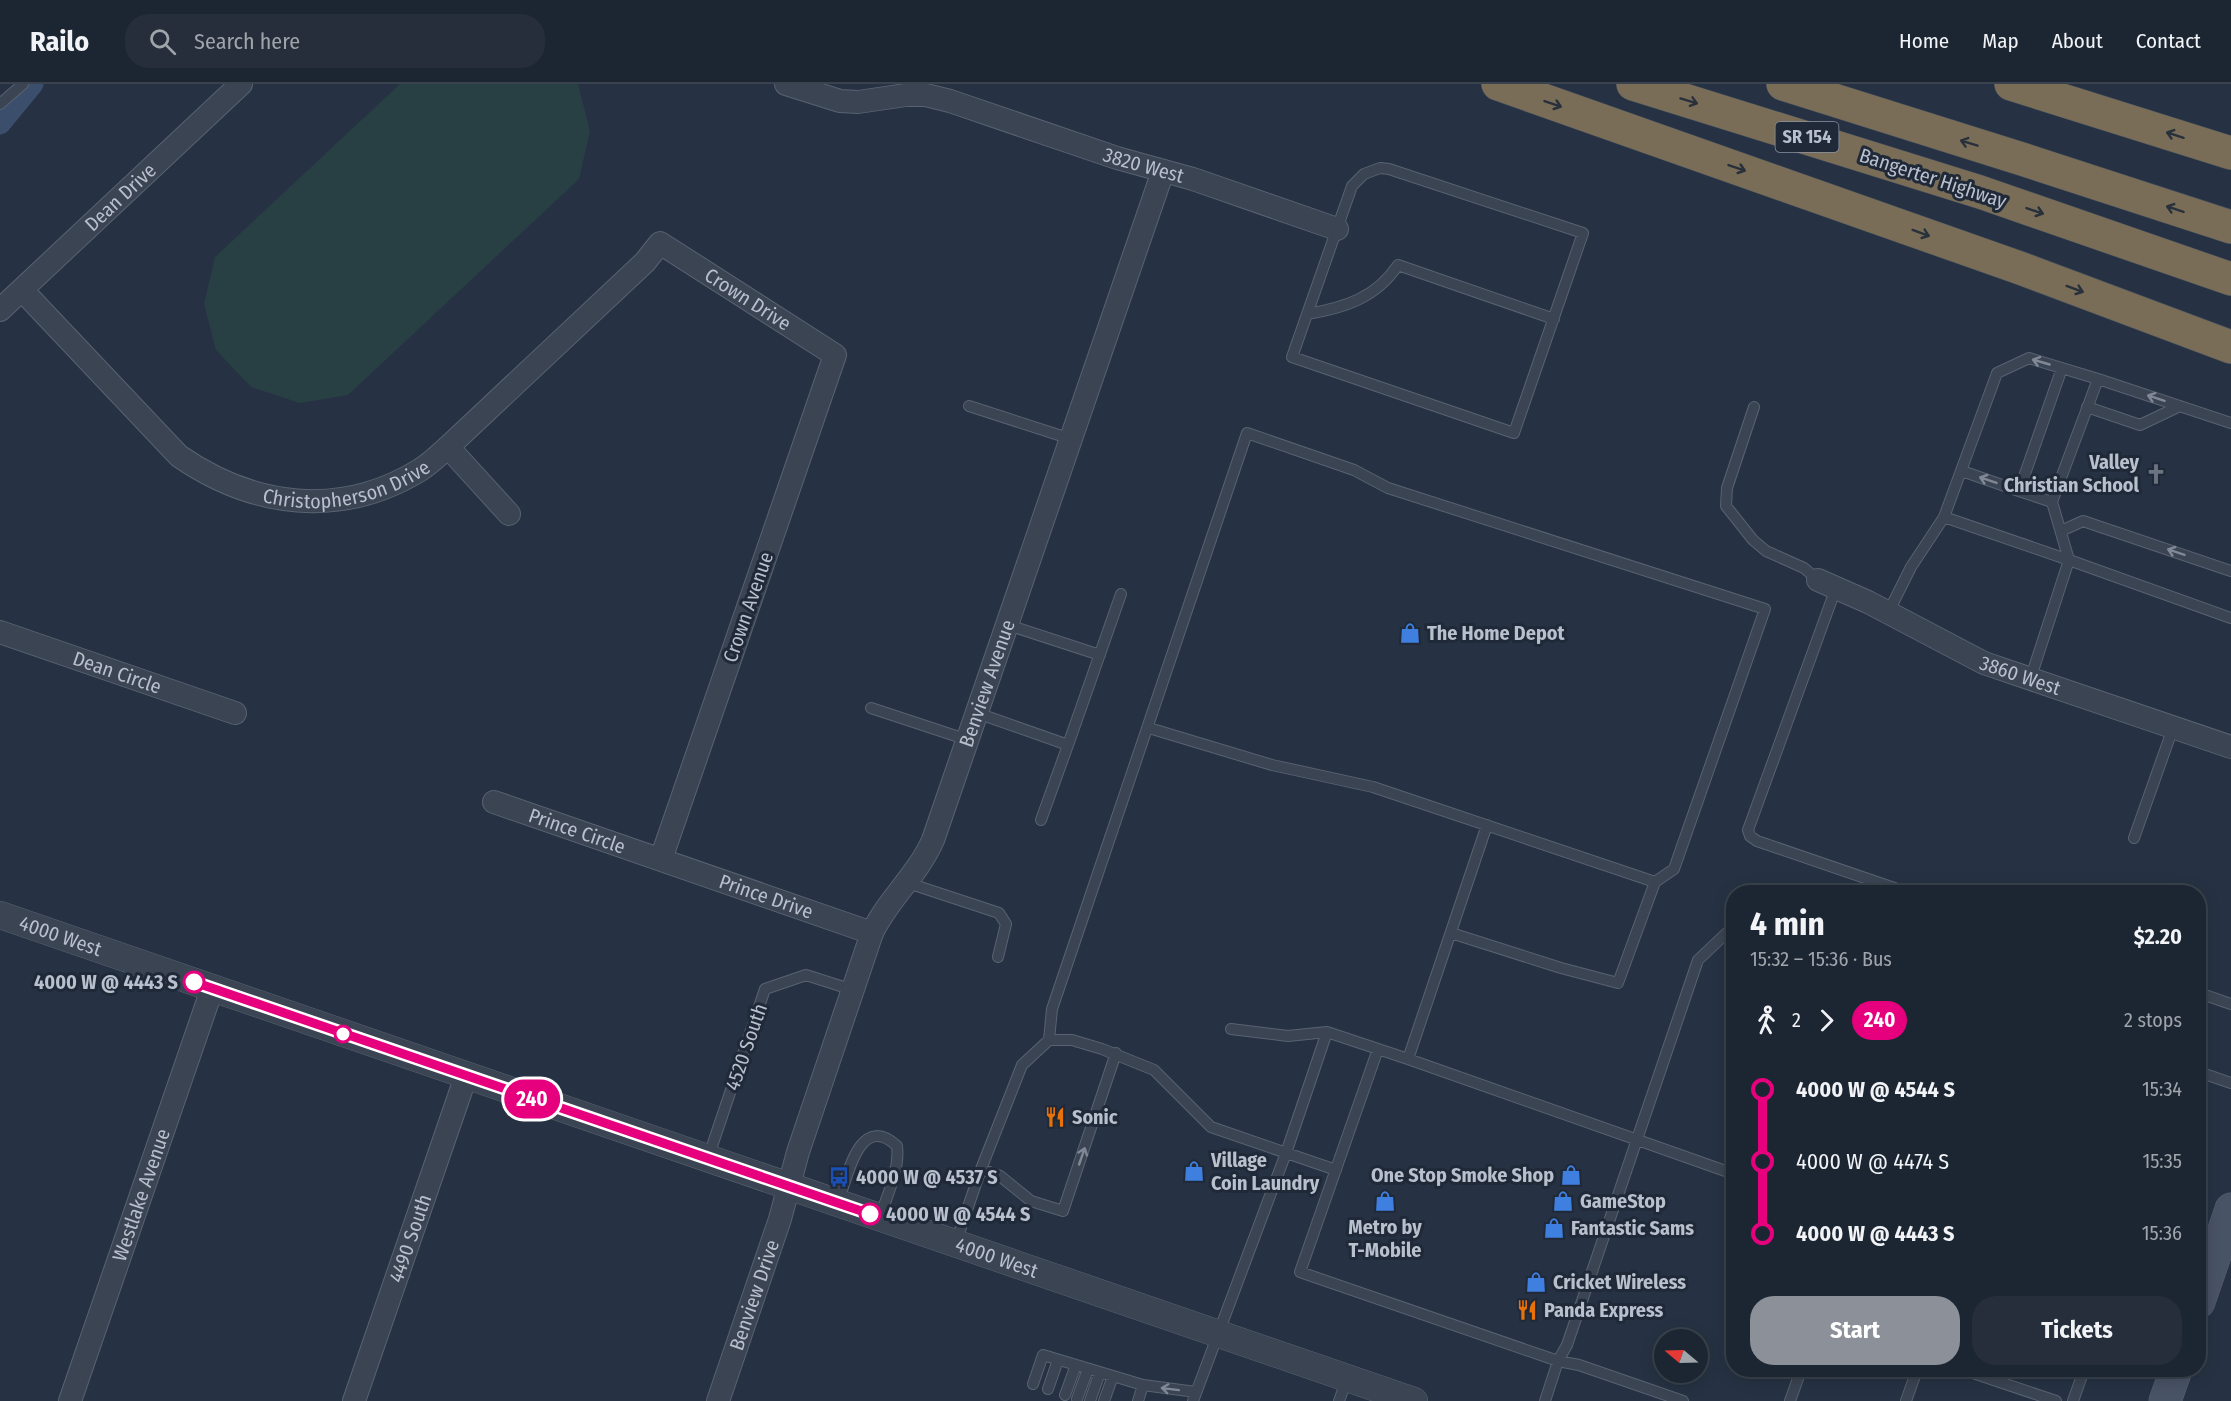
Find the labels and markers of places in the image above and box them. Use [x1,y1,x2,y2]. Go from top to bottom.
place label: Valley Christian School [2004,450,2140,497]
church icon: Valley Christian School [2144,462,2168,486]
shop icon: The Home Depot [1398,621,1422,645]
place label: The Home Depot [1427,621,1565,645]
place label: 4000 W @ 4443 S [34,970,178,994]
marker: 4000 W @ 4443 S [183,971,205,993]
unlabelled marker [334,1025,352,1043]
restaurant icon: Sonic [1043,1105,1067,1129]
place label: Sonic [1072,1105,1118,1129]
place label: Village Coin Laundry [1210,1148,1320,1195]
shop icon: Village Coin Laundry [1182,1159,1206,1183]
place label: One Stop Smoke Shop [1371,1163,1554,1187]
shop icon: One Stop Smoke Shop [1559,1163,1583,1187]
bus stop icon: 4000 W @ 4537 S [827,1165,851,1189]
place label: 4000 W @ 4537 S [856,1165,998,1189]
shop icon: Metro by T-Mobile [1373,1189,1397,1213]
shop icon: GameStop [1551,1189,1575,1213]
place label: GameStop [1580,1189,1666,1213]
place label: 4000 W @ 4544 S [886,1202,1030,1226]
marker: 4000 W @ 4544 S [859,1203,881,1225]
place label: Metro by T-Mobile [1348,1215,1422,1262]
shop icon: Fantastic Sams [1542,1216,1566,1240]
place label: Fantastic Sams [1571,1216,1694,1240]
shop icon: Cricket Wireless [1524,1270,1548,1294]
place label: Cricket Wireless [1553,1270,1686,1294]
restaurant icon: Panda Express [1515,1298,1539,1322]
place label: Panda Express [1544,1298,1664,1322]

